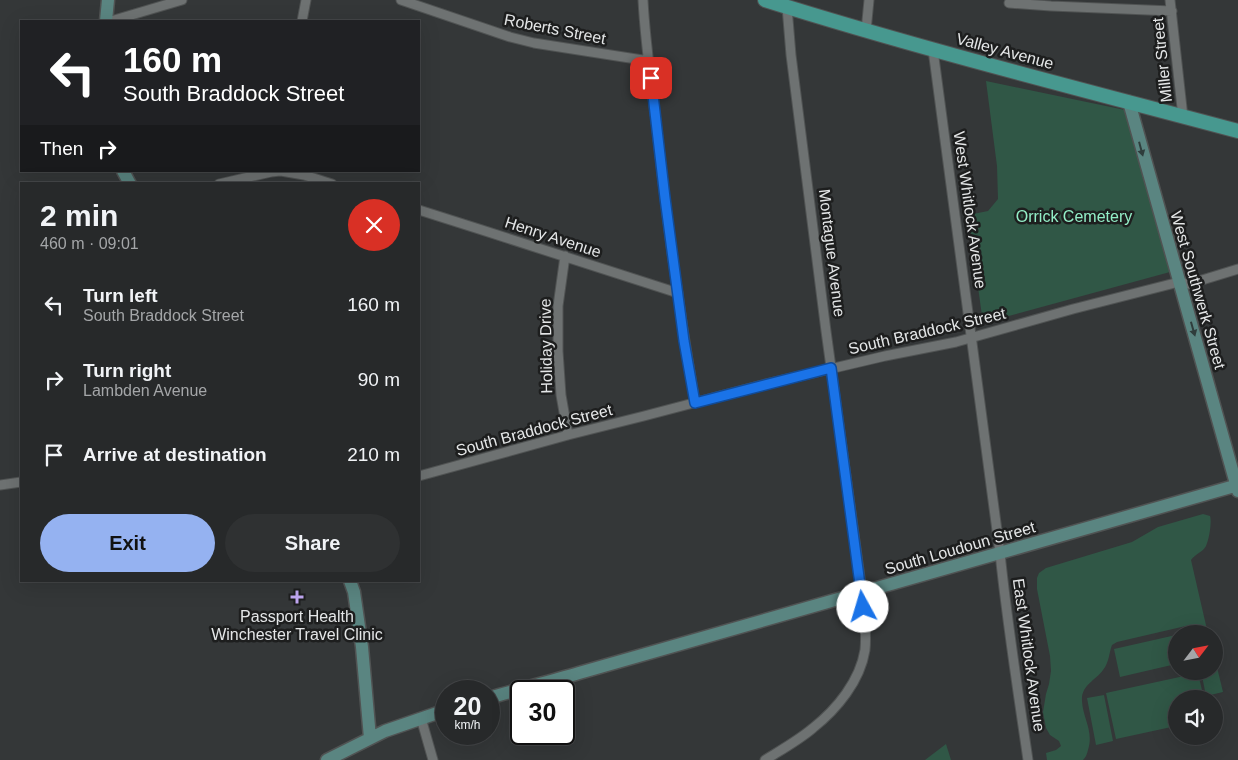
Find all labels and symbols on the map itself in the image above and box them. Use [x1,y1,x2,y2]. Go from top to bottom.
street label: Roberts Street [503,11,608,47]
street label: Miller Street [1149,16,1175,103]
street label: Valley Avenue [955,30,1056,72]
pin [630,57,672,99]
street label: West Whitlock Avenue [951,130,989,290]
one-way arrow [1137,142,1145,157]
street label: Montague Avenue [816,188,848,318]
park label: Orrick Cemetery [1016,208,1132,225]
street label: West Southwerk Street [1167,209,1229,371]
street label: Henry Avenue [503,213,603,261]
street label: Holiday Drive [537,298,555,394]
street label: South Braddock Street [847,304,1008,357]
one-way arrow [1189,322,1197,337]
street label: South Braddock Street [454,401,614,459]
street label: South Loudoun Street [883,518,1038,578]
street label: East Whitlock Avenue [1010,577,1048,733]
position arrow [836,580,888,632]
marker: Passport Health Winchester Travel Clinic [290,590,304,604]
place label: Passport Health Winchester Travel Clinic [211,608,383,643]
north arrow [1168,625,1222,680]
speed limit sign: 30 [510,680,575,745]

